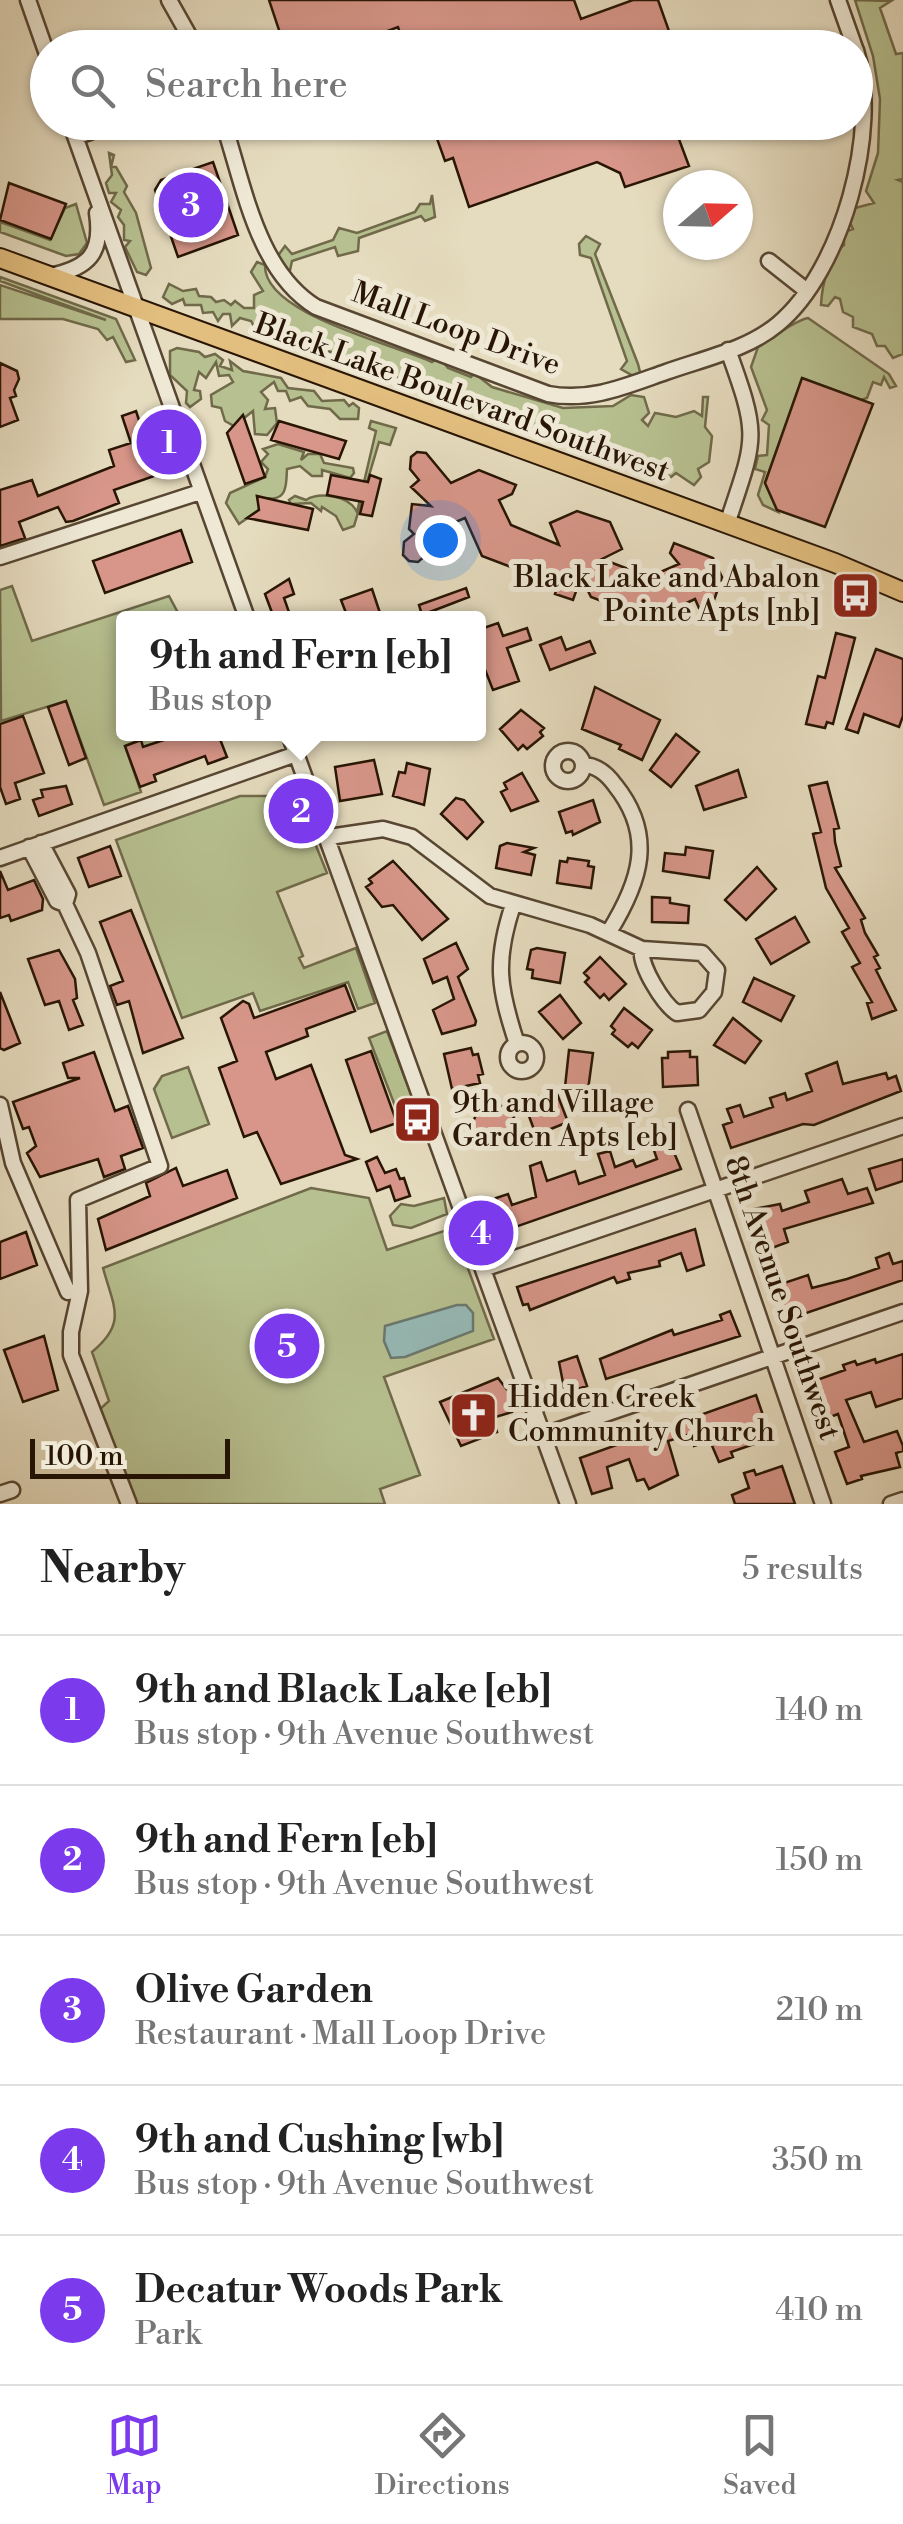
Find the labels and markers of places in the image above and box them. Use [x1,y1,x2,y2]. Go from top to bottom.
pin: 3 [158,168,224,242]
pin: 1 [136,404,202,480]
place label: Black Lake and Abalon Pointe Apts [nb] [513,559,820,631]
bus stop icon: Black Lake and Abalon Pointe Apts [nb] [829,569,881,621]
pin: 2 [268,774,334,848]
place label: 9th and Village Garden Apts [eb] [452,1084,677,1156]
bus stop icon: 9th and Village Garden Apts [eb] [391,1094,443,1146]
pin: 4 [448,1196,514,1270]
pin: 5 [254,1308,320,1384]
place label: Hidden Creek Community Church [508,1379,775,1451]
church icon: Hidden Creek Community Church [447,1389,499,1441]

